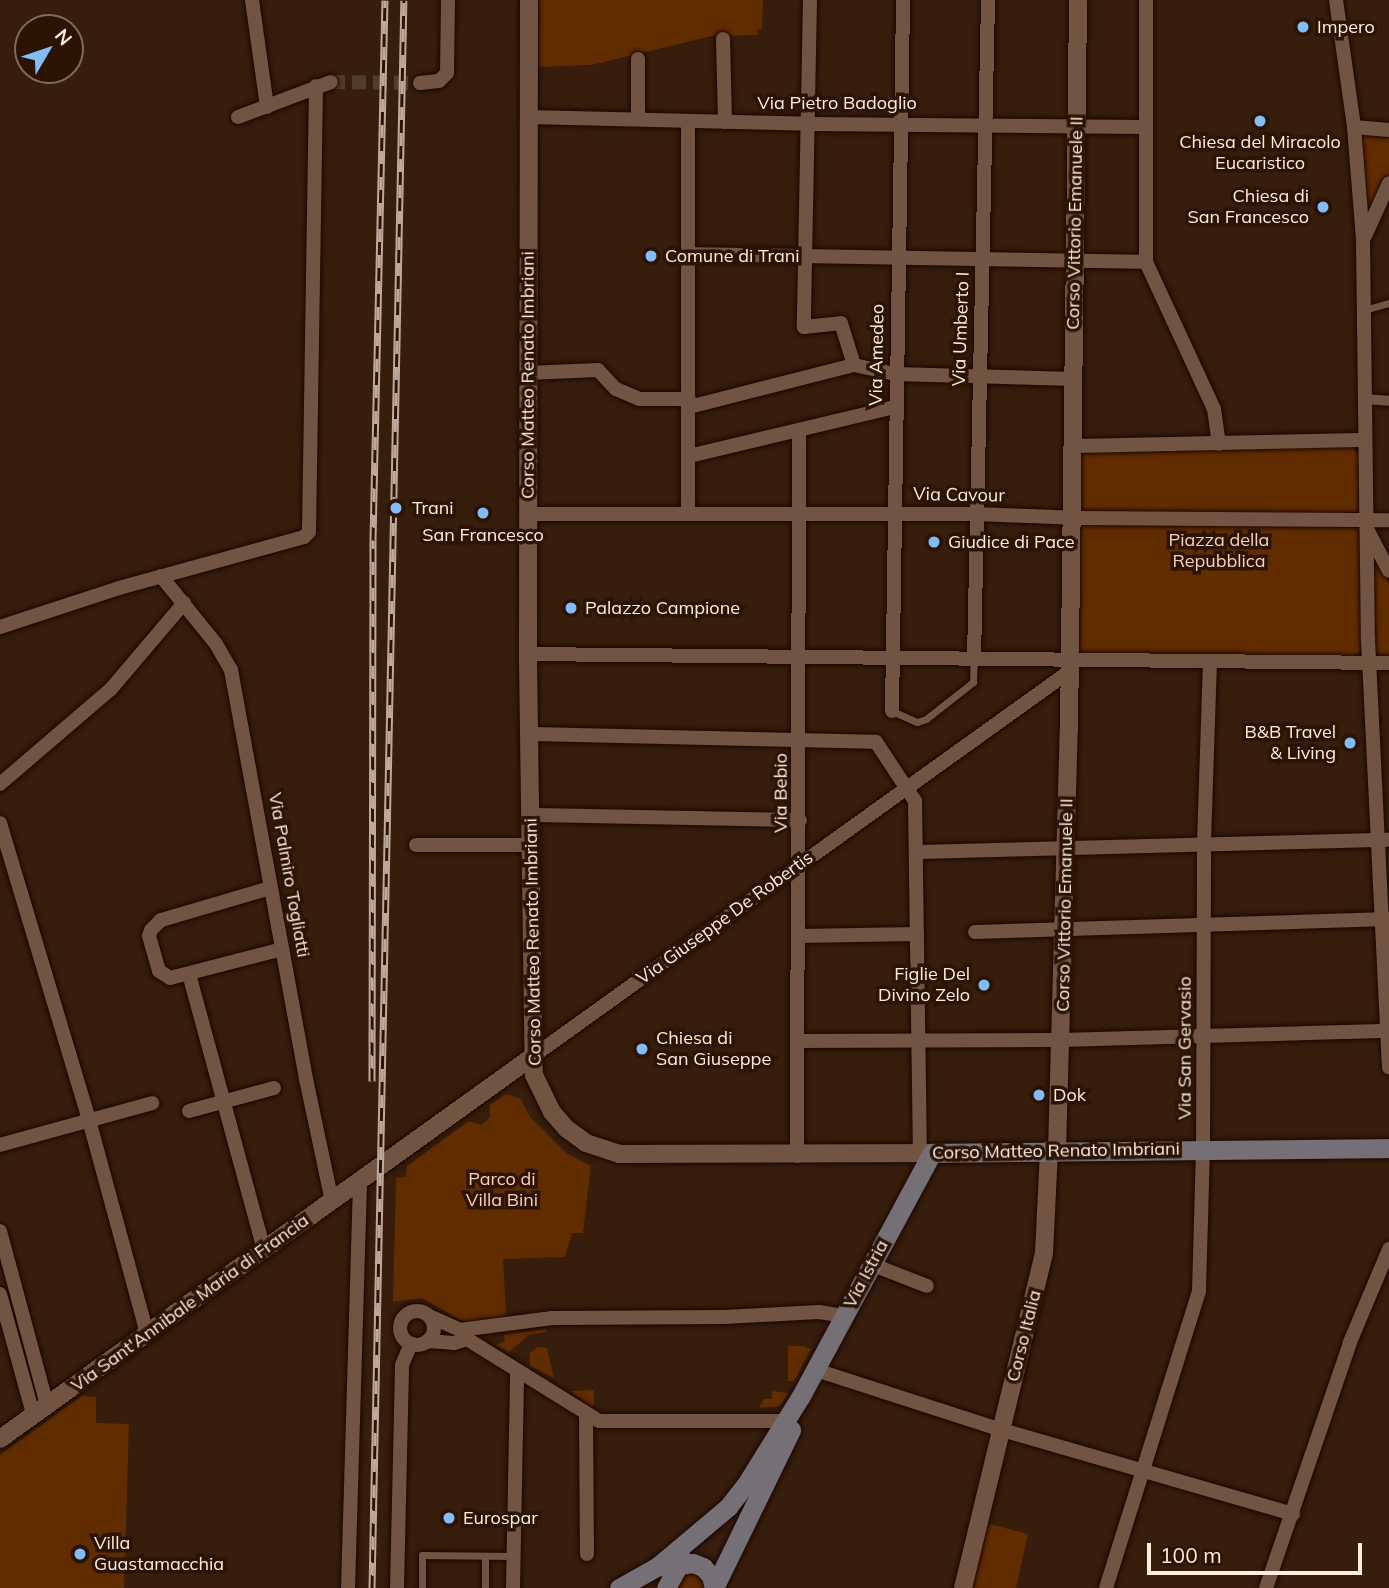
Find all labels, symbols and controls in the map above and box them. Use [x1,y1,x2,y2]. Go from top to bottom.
north arrow [14,14,84,84]
place label: Impero [1317,16,1375,38]
marker: Impero [1295,19,1311,35]
text: N [50,24,78,50]
street label: Via Pietro Badoglio [757,92,917,114]
marker: Chiesa del Miracolo Eucaristico [1252,113,1268,129]
street label: Corso Vittorio Emanuele II [1062,116,1088,330]
place label: Chiesa del Miracolo Eucaristico [1179,132,1341,174]
place label: Chiesa di San Francesco [1188,186,1309,228]
marker: Chiesa di San Francesco [1315,199,1331,215]
place label: Comune di Trani [665,245,800,267]
marker: Comune di Trani [643,248,659,264]
street label: Corso Matteo Renato Imbriani [517,251,539,499]
street label: Via Umberto I [948,271,974,387]
street label: Via Amedeo [865,304,889,406]
street label: Via Cavour [913,483,1005,507]
place label: Trani [412,497,454,519]
marker: Trani [386,498,406,518]
marker: San Francesco [475,505,491,521]
place label: San Francesco [422,524,544,546]
park label: Piazza della Repubblica [1169,530,1269,572]
place label: Giudice di Pace [948,531,1075,553]
marker: Giudice di Pace [926,534,942,550]
place label: Palazzo Campione [585,597,740,619]
marker: Palazzo Campione [563,600,579,616]
place label: B&B Travel & Living [1245,722,1336,764]
marker: B&B Travel & Living [1342,735,1358,751]
street label: Via Bebio [770,753,792,833]
street label: Via Palmiro Togliatti [264,791,314,959]
street label: Corso Vittorio Emanuele II [1052,798,1078,1012]
street label: Corso Matteo Renato Imbriani [520,818,546,1066]
street label: Via Giuseppe De Robertis [633,847,817,989]
place label: Figlie Del Divino Zelo [878,964,970,1006]
street label: Via San Gervasio [1174,976,1196,1120]
marker: Figlie Del Divino Zelo [976,977,992,993]
place label: Chiesa di San Giuseppe [656,1028,771,1070]
marker: Chiesa di San Giuseppe [634,1041,650,1057]
place label: Dok [1053,1084,1086,1106]
marker: Dok [1031,1087,1047,1103]
street label: Corso Matteo Renato Imbriani [932,1138,1180,1164]
park label: Parco di Villa Bini [466,1169,538,1212]
street label: Via Sant'Annibale Maria di Francia [67,1210,313,1396]
street label: Via Istria [839,1236,893,1312]
street label: Corso Italia [1002,1288,1046,1384]
place label: Eurospar [463,1507,538,1529]
marker: Eurospar [441,1510,457,1526]
scale bar [1151,1528,1366,1572]
place label: Villa Guastamacchia [94,1533,224,1576]
text: 100 m [1160,1542,1222,1568]
marker: Villa Guastamacchia [72,1546,88,1562]

